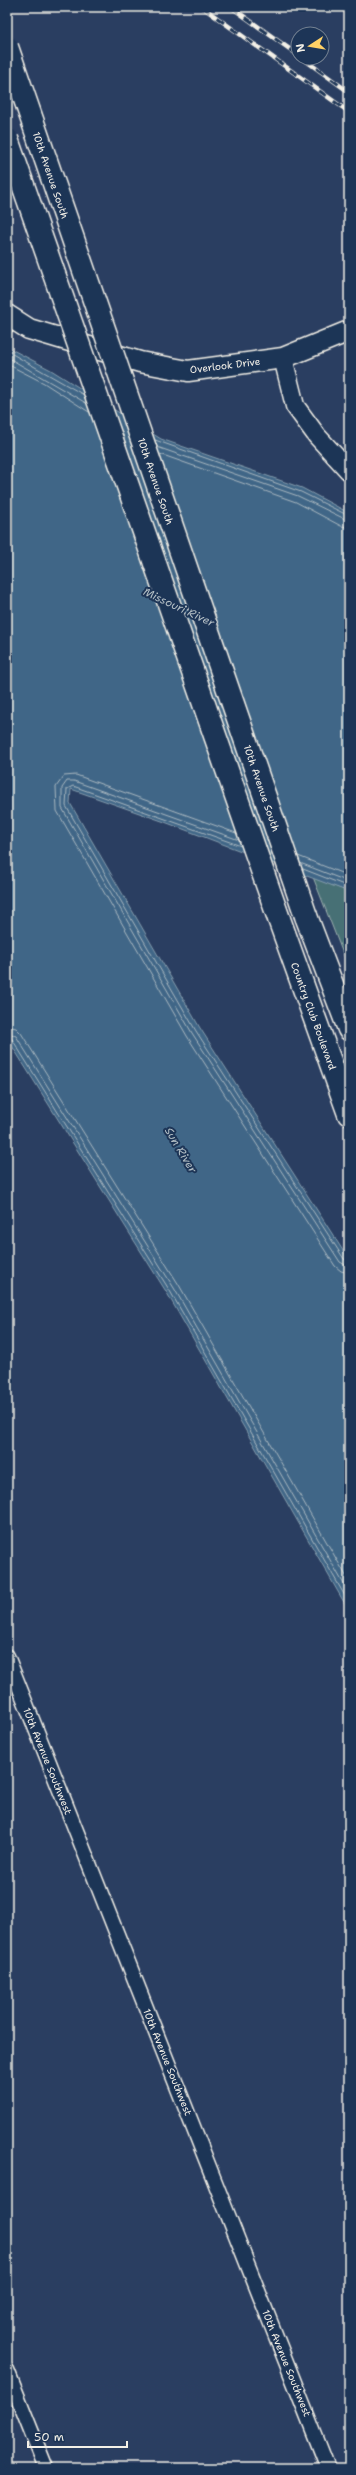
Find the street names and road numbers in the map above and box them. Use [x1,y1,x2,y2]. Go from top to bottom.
street label: 10th Avenue South [30,130,72,220]
street label: Overlook Drive [189,355,261,376]
street label: 10th Avenue South [135,436,177,526]
street label: 10th Avenue South [241,743,283,833]
street label: Country Club Boulevard [288,961,339,1072]
street label: 10th Avenue Southwest [20,1706,75,1817]
street label: 10th Avenue Southwest [140,2007,195,2118]
street label: 10th Avenue Southwest [259,2308,314,2419]

